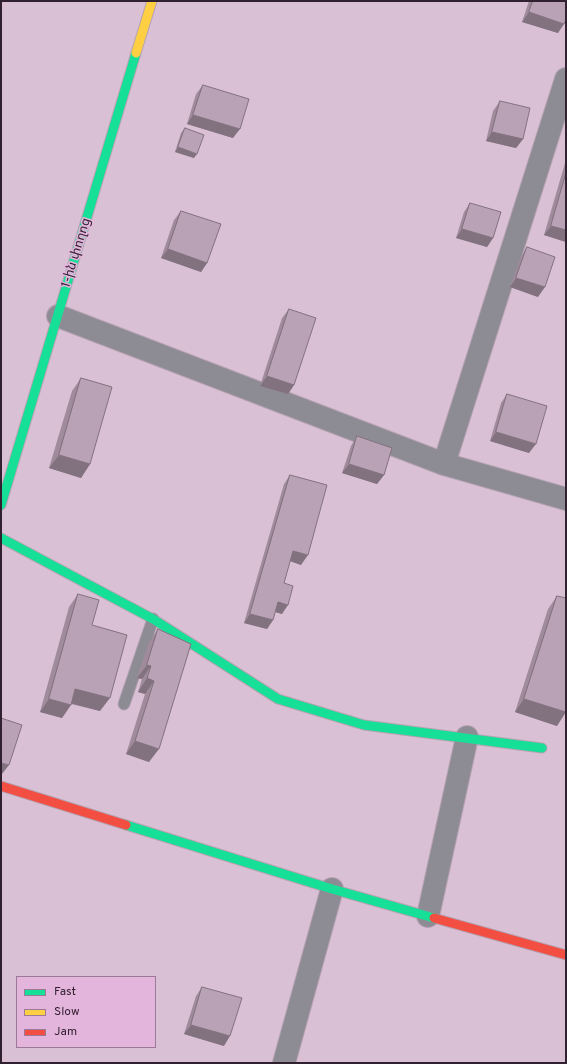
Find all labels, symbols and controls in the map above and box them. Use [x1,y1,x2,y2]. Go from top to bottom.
street label: 1-ին փողոց [59,216,95,290]
legend [16,976,156,1048]
text: Fast [54,984,76,1000]
text: Slow [54,1004,80,1020]
text: Jam [54,1024,77,1040]

